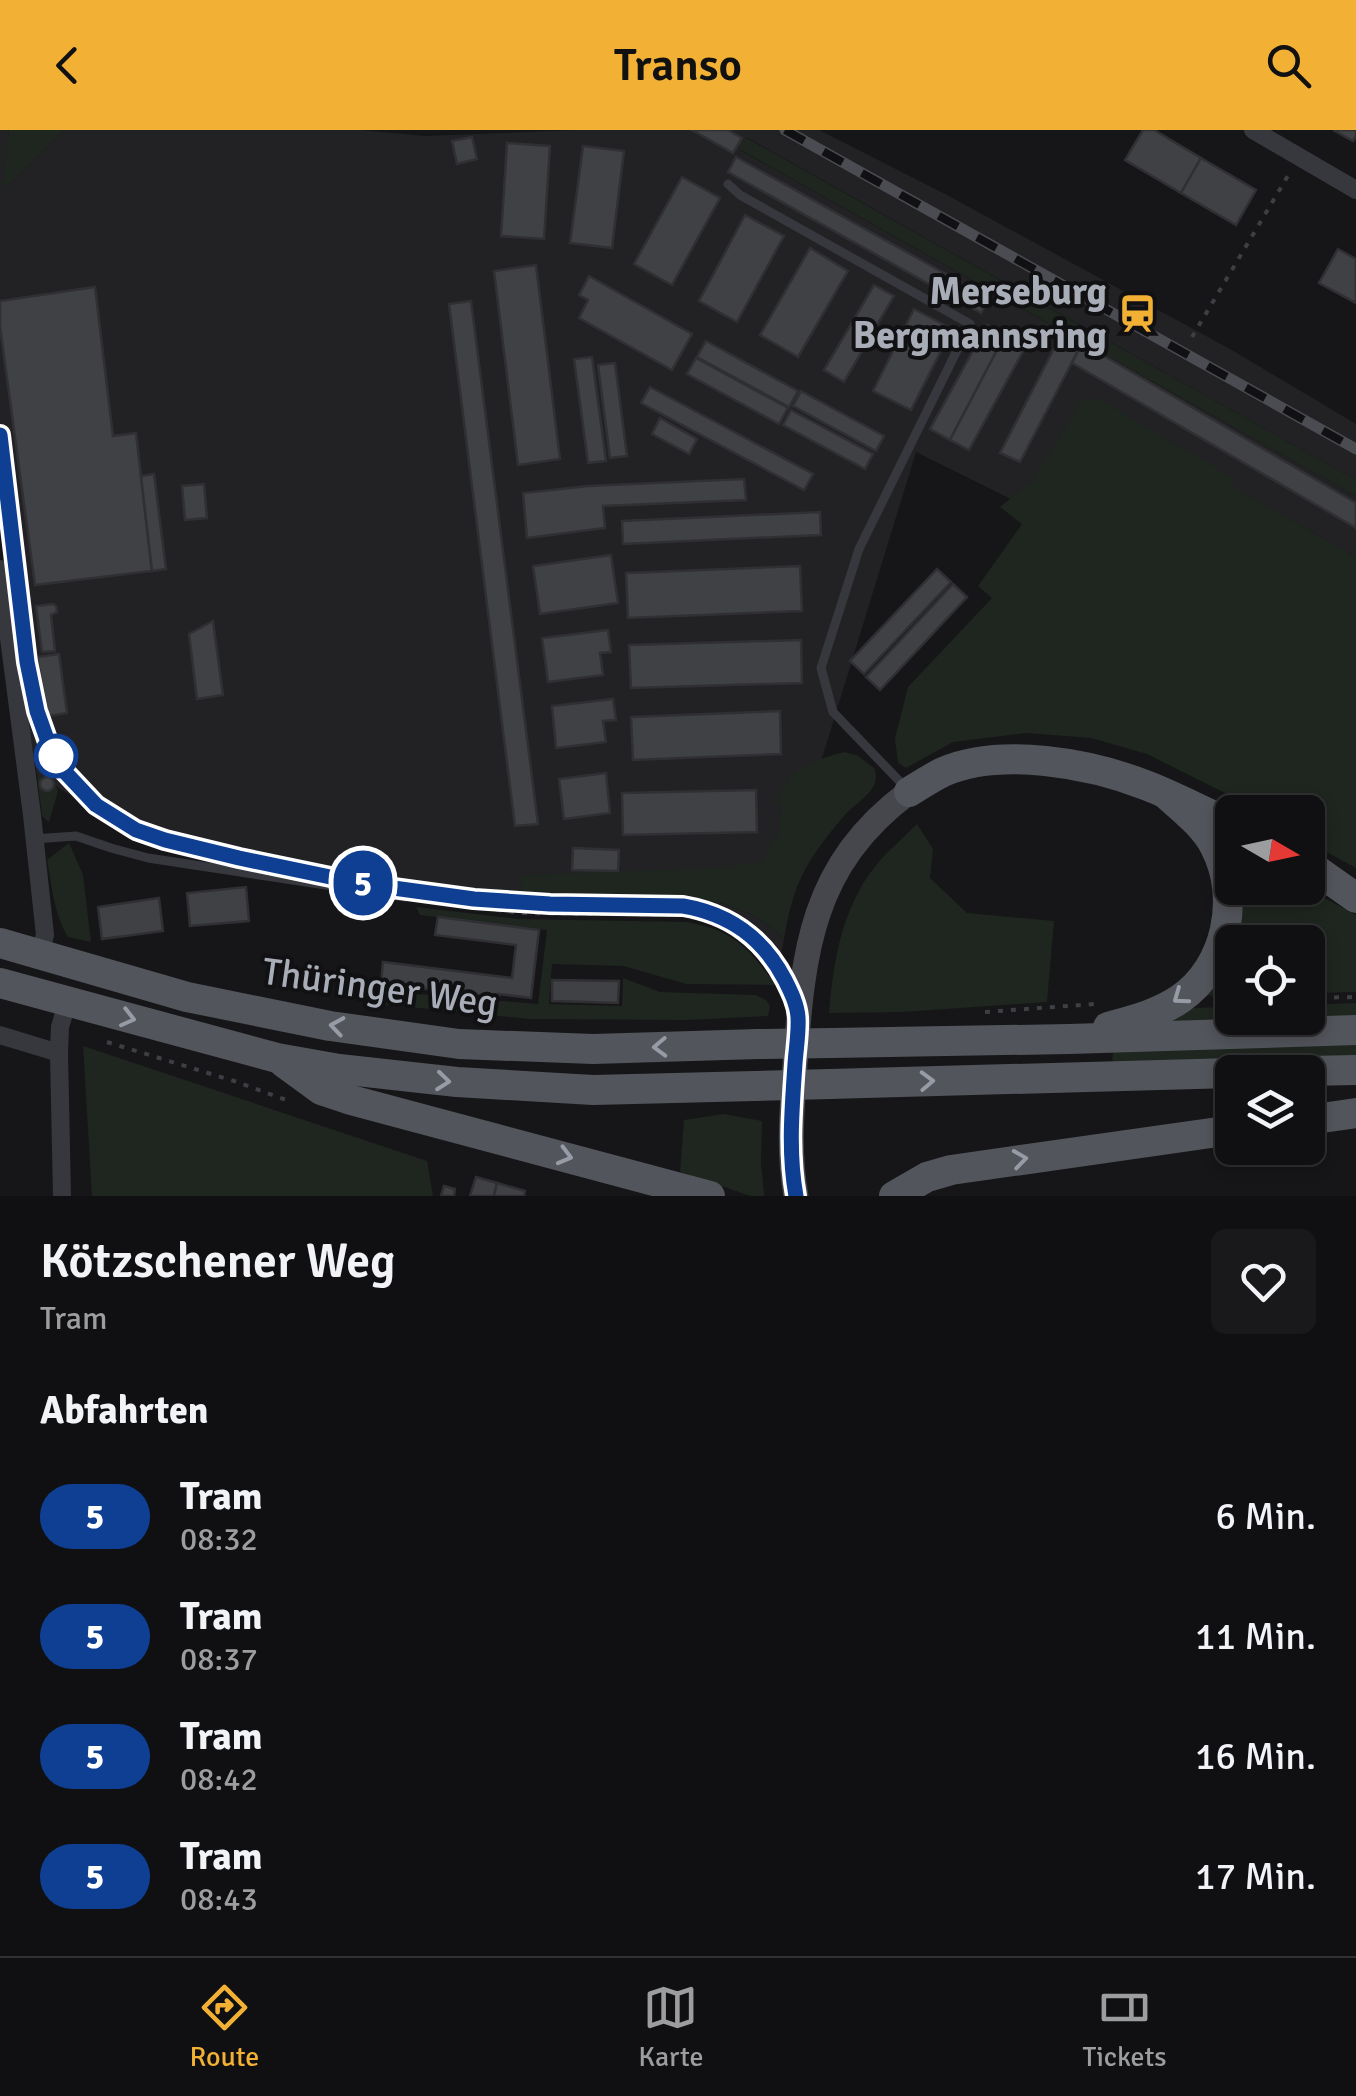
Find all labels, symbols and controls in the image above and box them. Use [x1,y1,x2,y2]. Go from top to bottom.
icon: back [40,38,95,93]
text: Transo [614,38,742,93]
icon: search [1261,38,1316,93]
place label: Merseburg Bergmannsring [853,268,1107,359]
station icon: Merseburg Bergmannsring [1116,292,1158,334]
unlabelled marker [35,735,77,777]
north arrow [1215,795,1325,905]
map controls [1215,795,1325,1165]
line badge: 5 [330,850,396,916]
text: 5 [354,862,372,905]
button: locate [1215,925,1325,1035]
street label: Thüringer Weg [259,948,501,1027]
one-way arrow [1173,985,1191,1003]
one-way arrow [119,1007,136,1028]
one-way arrow [328,1017,345,1038]
one-way arrow [652,1037,668,1058]
button: layers [1215,1055,1325,1165]
one-way arrow [436,1070,452,1091]
one-way arrow [920,1071,936,1092]
one-way arrow [556,1145,574,1166]
one-way arrow [1011,1150,1028,1171]
button: heart [1211,1229,1316,1334]
text: Kötzschener Weg [40,1232,396,1291]
text: Tram [40,1299,107,1338]
text: Abfahrten [40,1387,209,1434]
text: Tram [180,1473,263,1520]
text: 6 Min. [1215,1493,1316,1540]
text: 5 [86,1495,104,1538]
text: 08:32 [180,1520,258,1559]
text: Tram [180,1593,263,1640]
text: 11 Min. [1195,1613,1316,1660]
text: 5 [86,1615,104,1658]
text: 08:37 [180,1640,258,1679]
text: Tram [180,1713,263,1760]
text: 16 Min. [1195,1733,1316,1780]
text: 5 [86,1735,104,1778]
text: 08:42 [180,1760,258,1799]
text: Tram [180,1833,263,1880]
text: 17 Min. [1195,1853,1316,1900]
text: 5 [86,1855,104,1898]
text: 08:43 [180,1880,258,1919]
tab: Route [189,1980,259,2074]
tab: Karte [638,1980,704,2074]
tab: Tickets [1082,1980,1167,2074]

